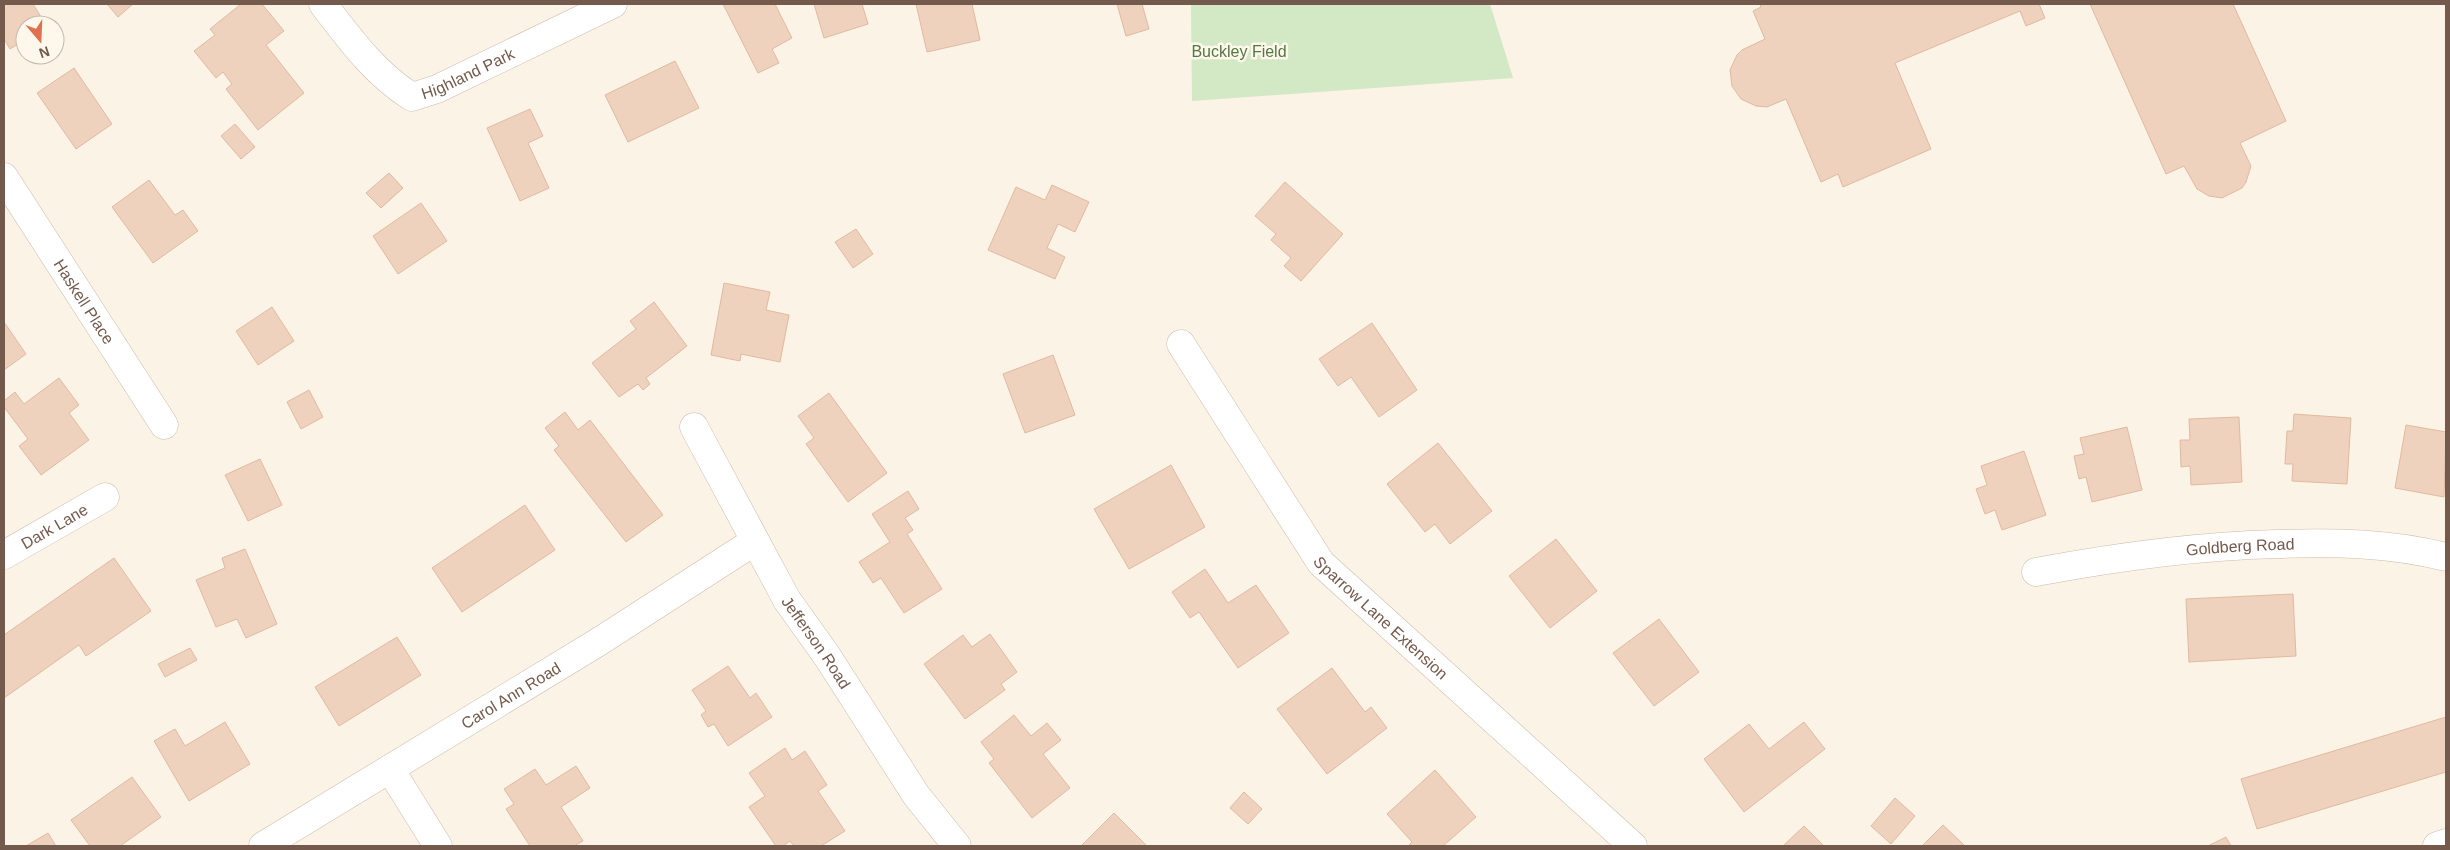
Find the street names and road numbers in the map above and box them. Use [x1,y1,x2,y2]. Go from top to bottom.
street label: Highland Park [419,44,518,102]
street label: Haskell Place [51,256,118,347]
street label: Dark Lane [18,500,91,552]
street label: Goldberg Road [2185,535,2295,558]
street label: Sparrow Lane Extension [1311,553,1451,682]
street label: Jefferson Road [779,593,854,692]
street label: Carol Ann Road [458,659,563,732]

